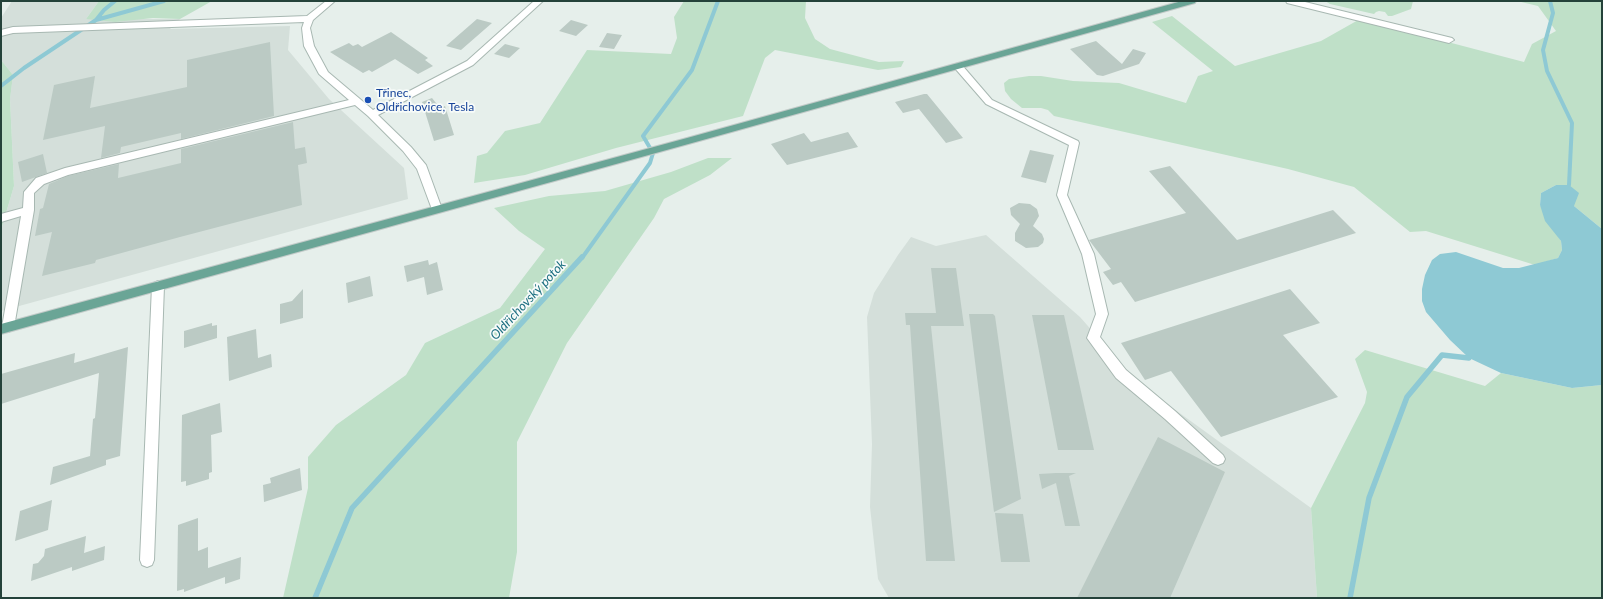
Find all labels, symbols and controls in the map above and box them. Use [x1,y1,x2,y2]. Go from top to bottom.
place label: Třinec, Oldřichovice, Tesla [376,86,474,114]
marker: Třinec, Oldřichovice, Tesla [363,95,373,105]
water label: Oldřichovský potok [487,257,569,343]

